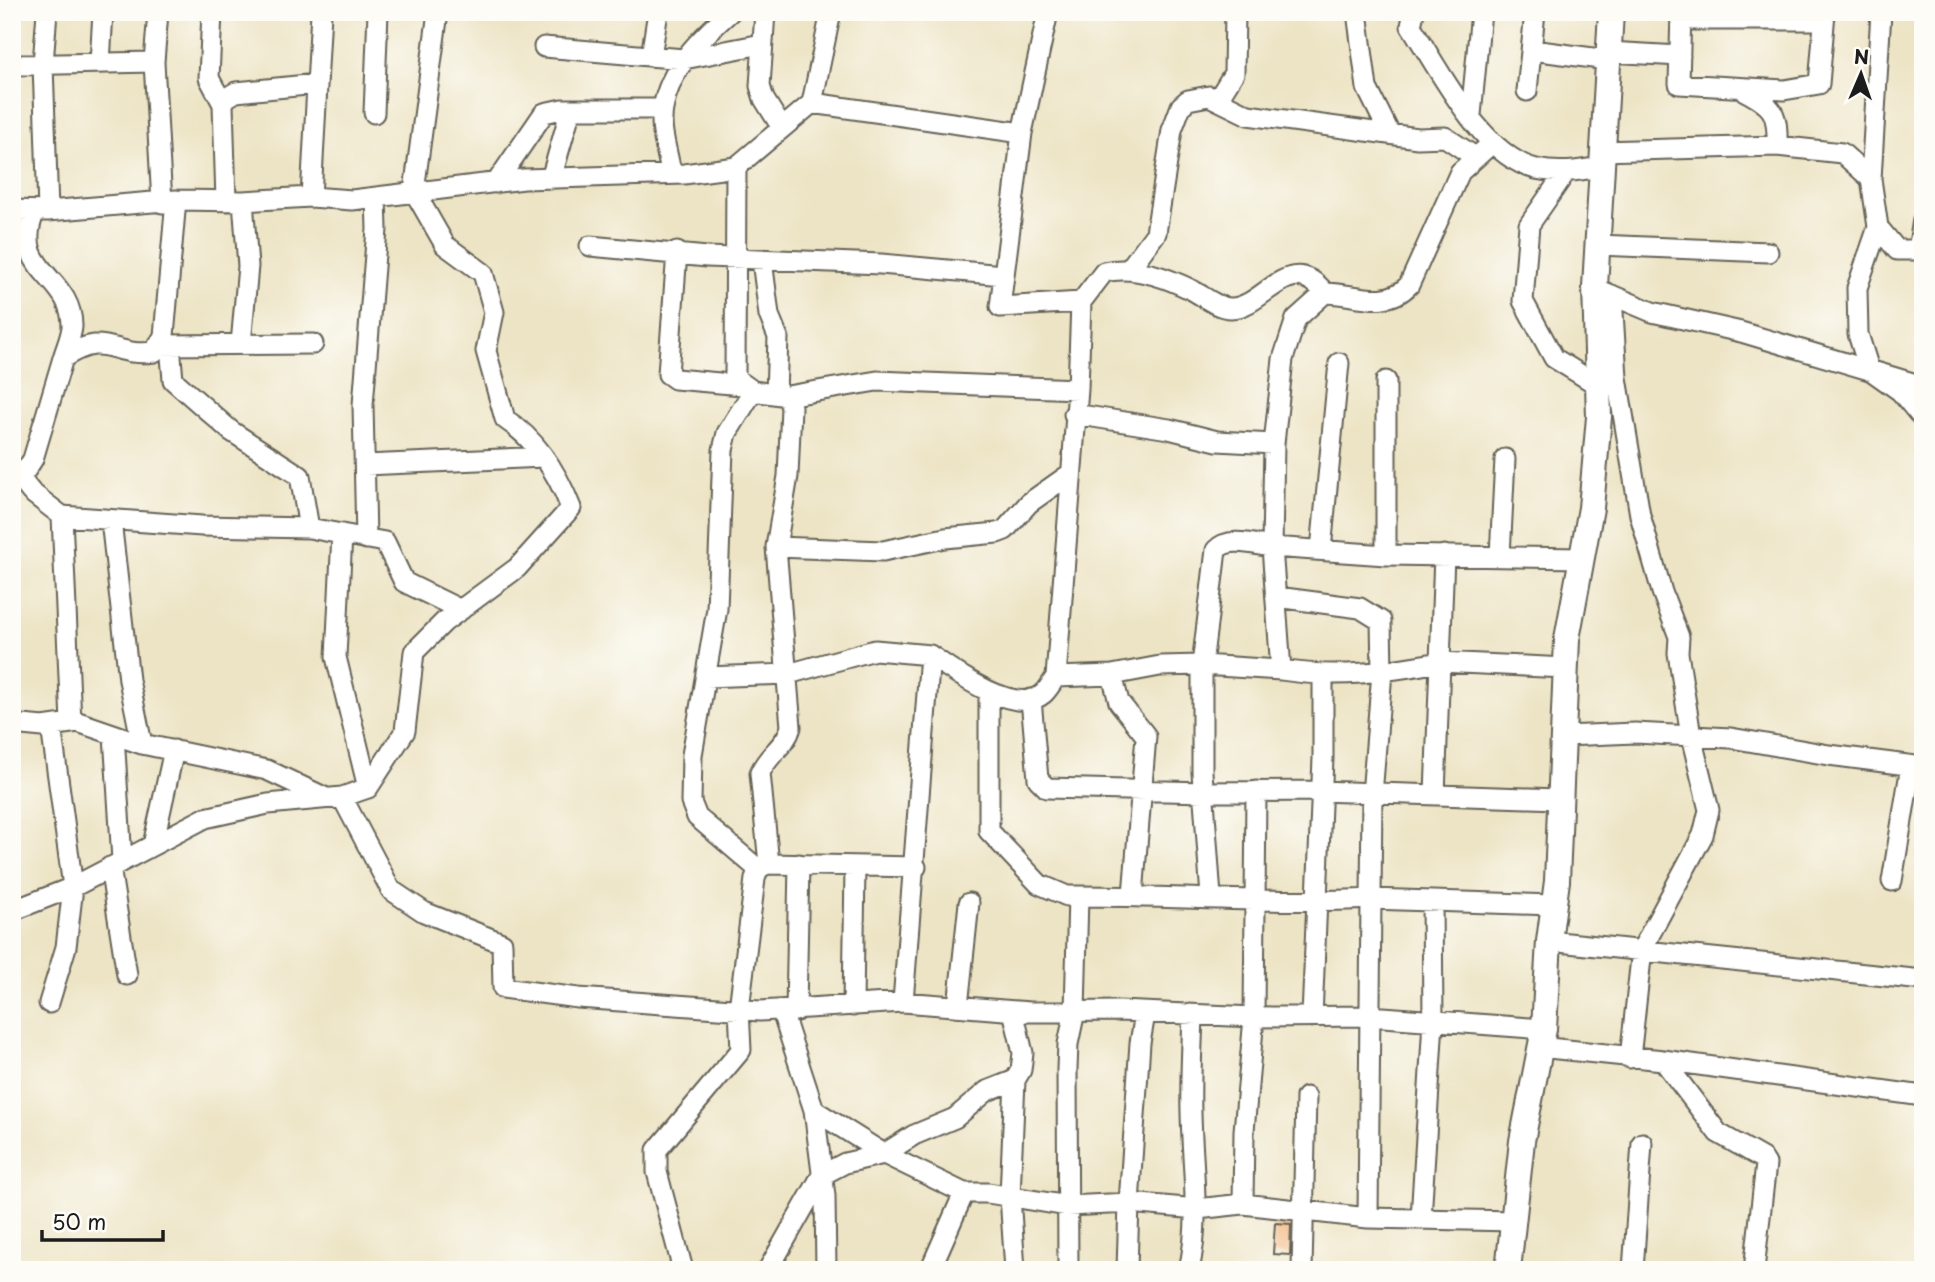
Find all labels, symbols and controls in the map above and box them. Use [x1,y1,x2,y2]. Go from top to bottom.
north arrow [1826,38,1896,108]
text: N [1854,42,1870,70]
scale bar [42,1198,163,1242]
text: 50 m [52,1205,106,1237]

